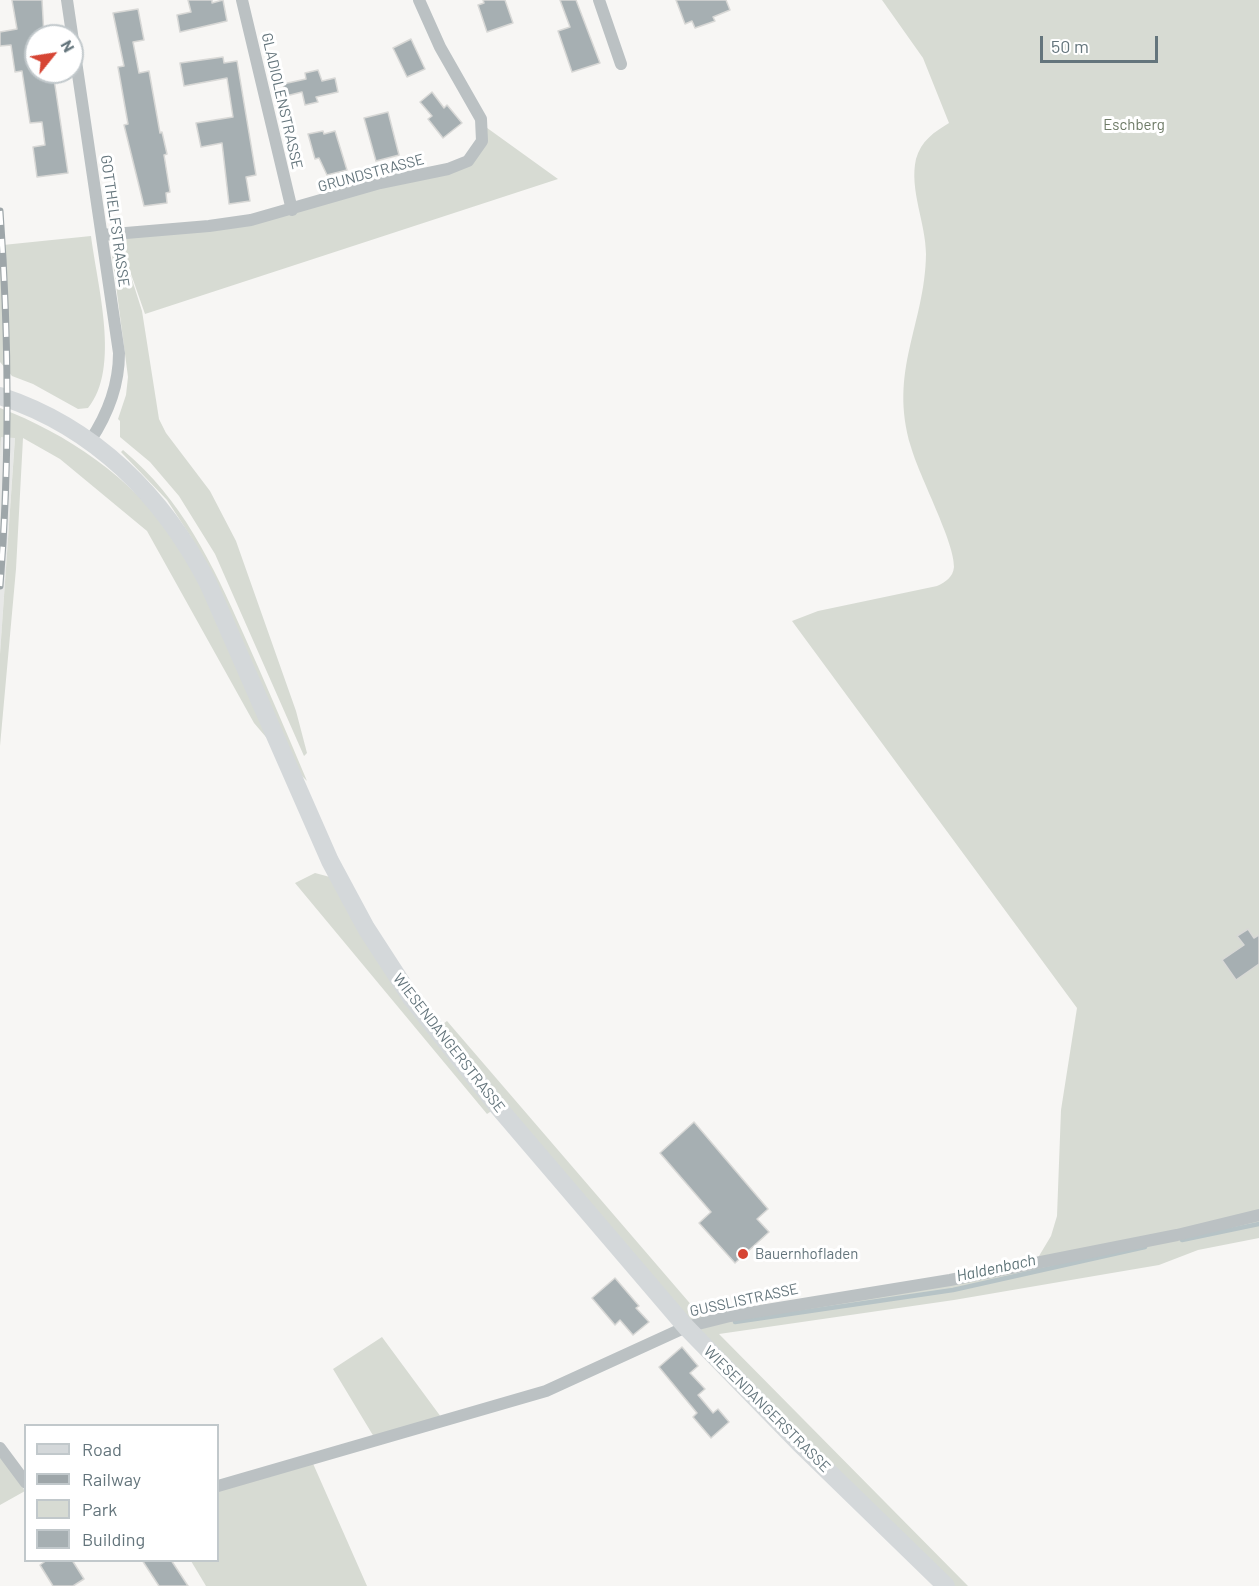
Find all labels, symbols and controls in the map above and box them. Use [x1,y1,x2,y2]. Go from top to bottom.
north arrow [24,24,84,84]
scale bar [1043,24,1162,62]
street label: GLADIOLENSTRASSE [258,31,306,171]
text: 50 m [1051,35,1089,57]
text: N [57,36,79,55]
park label: Eschberg [1103,116,1165,134]
street label: GRUNDSTRASSE [316,150,426,196]
street label: GOTTHELFSTRASSE [97,154,133,288]
street label: WIESENDANGERSTRASSE [389,970,509,1116]
place label: Bauernhofladen [755,1245,858,1263]
marker: Bauernhofladen [736,1247,750,1261]
water label: Haldenbach [955,1250,1037,1286]
street label: GUSSLISTRASSE [688,1280,800,1320]
street label: WIESENDANGERSTRASSE [700,1342,834,1476]
legend [24,1424,219,1562]
text: Road [82,1438,122,1460]
text: Railway [82,1468,141,1490]
text: Park [82,1498,117,1520]
text: Building [82,1528,145,1550]

